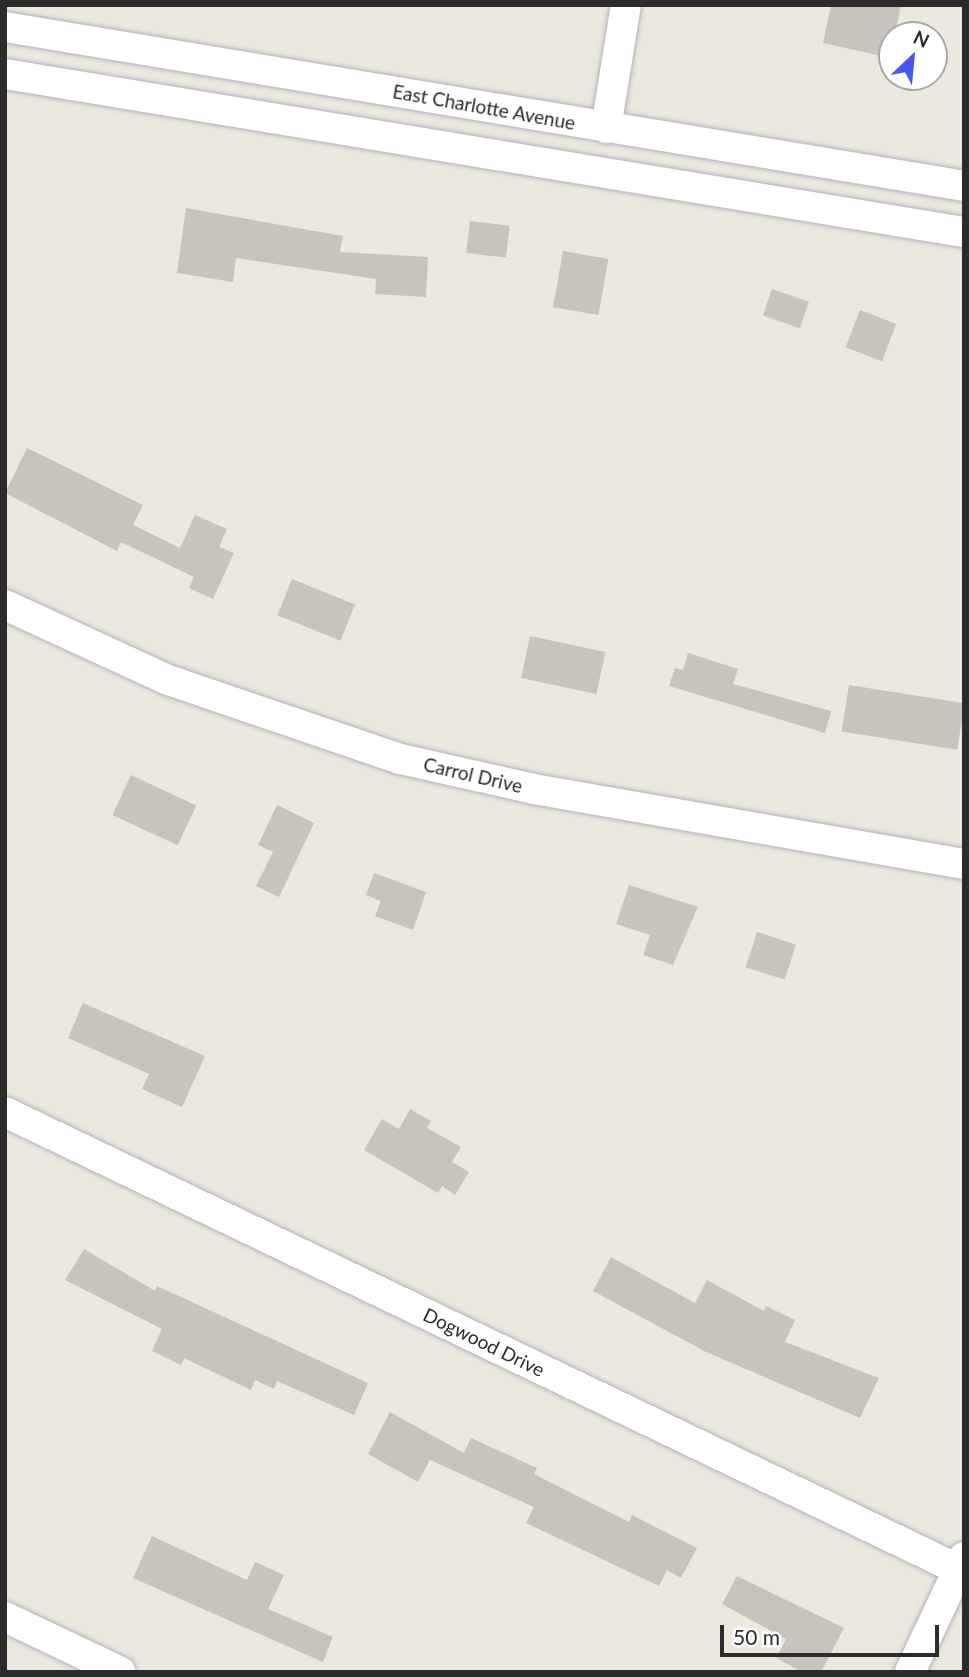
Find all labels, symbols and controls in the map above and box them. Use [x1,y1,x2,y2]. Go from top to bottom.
north arrow [878,21,948,91]
text: N [910,25,933,52]
street label: East Charlotte Avenue [391,80,577,134]
street label: Carrol Drive [421,753,525,797]
street label: Dogwood Drive [420,1303,548,1381]
scale bar [724,1610,943,1654]
text: 50 m [733,1624,780,1649]

